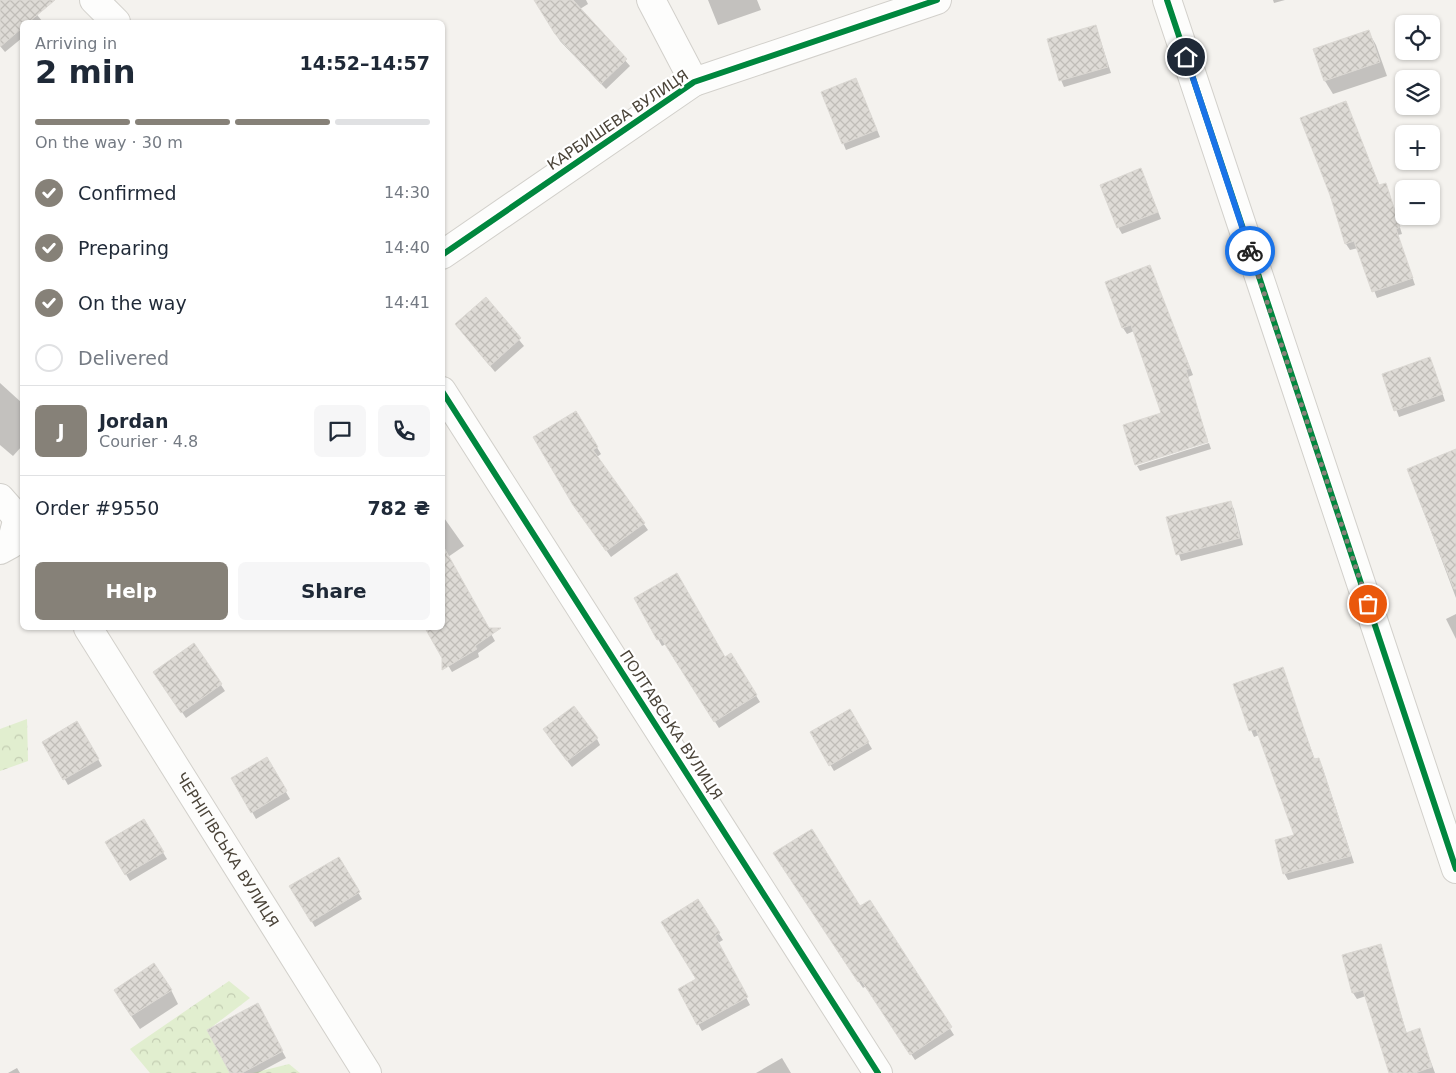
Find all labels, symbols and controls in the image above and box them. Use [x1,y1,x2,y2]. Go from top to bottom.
map controls [1395,15,1440,225]
button: locate [1395,15,1440,60]
text: Arriving in [35,34,117,53]
pin [1165,36,1207,78]
icon: home [1172,43,1200,71]
text: 14:52–14:57 [300,52,430,74]
text: 2 min [35,53,136,91]
street label: КАРБИШЕВА ВУЛИЦЯ [544,66,692,174]
button: layers [1395,70,1440,115]
button: + [1395,125,1440,170]
text: On the way · 30 m [35,133,183,152]
icon: check [35,179,63,207]
button: − [1395,180,1440,225]
text: Confirmed [78,182,177,204]
text: 14:30 [384,183,430,202]
courier [1225,226,1275,276]
icon: check [35,234,63,262]
text: Preparing [78,237,169,259]
icon: bike [1236,237,1264,265]
text: 14:40 [384,238,430,257]
icon: check [35,289,63,317]
text: On the way [78,292,187,314]
text: 14:41 [384,293,430,312]
text: Delivered [78,347,169,369]
button: chat [314,405,366,457]
button: phone [378,405,430,457]
text: Jordan [99,410,168,432]
text: J [57,420,65,442]
text: Courier · 4.8 [99,432,198,451]
text: Order #9550 [35,497,159,519]
text: 782 ₴ [367,497,430,519]
button: Help [35,562,228,620]
button: Share [238,562,430,620]
pin [1347,583,1389,625]
icon: bag [1354,590,1382,618]
street label: ПОЛТАВСЬКА ВУЛИЦЯ [616,647,726,803]
street label: ЧЕРНІГІВСЬКА ВУЛИЦЯ [172,769,282,931]

